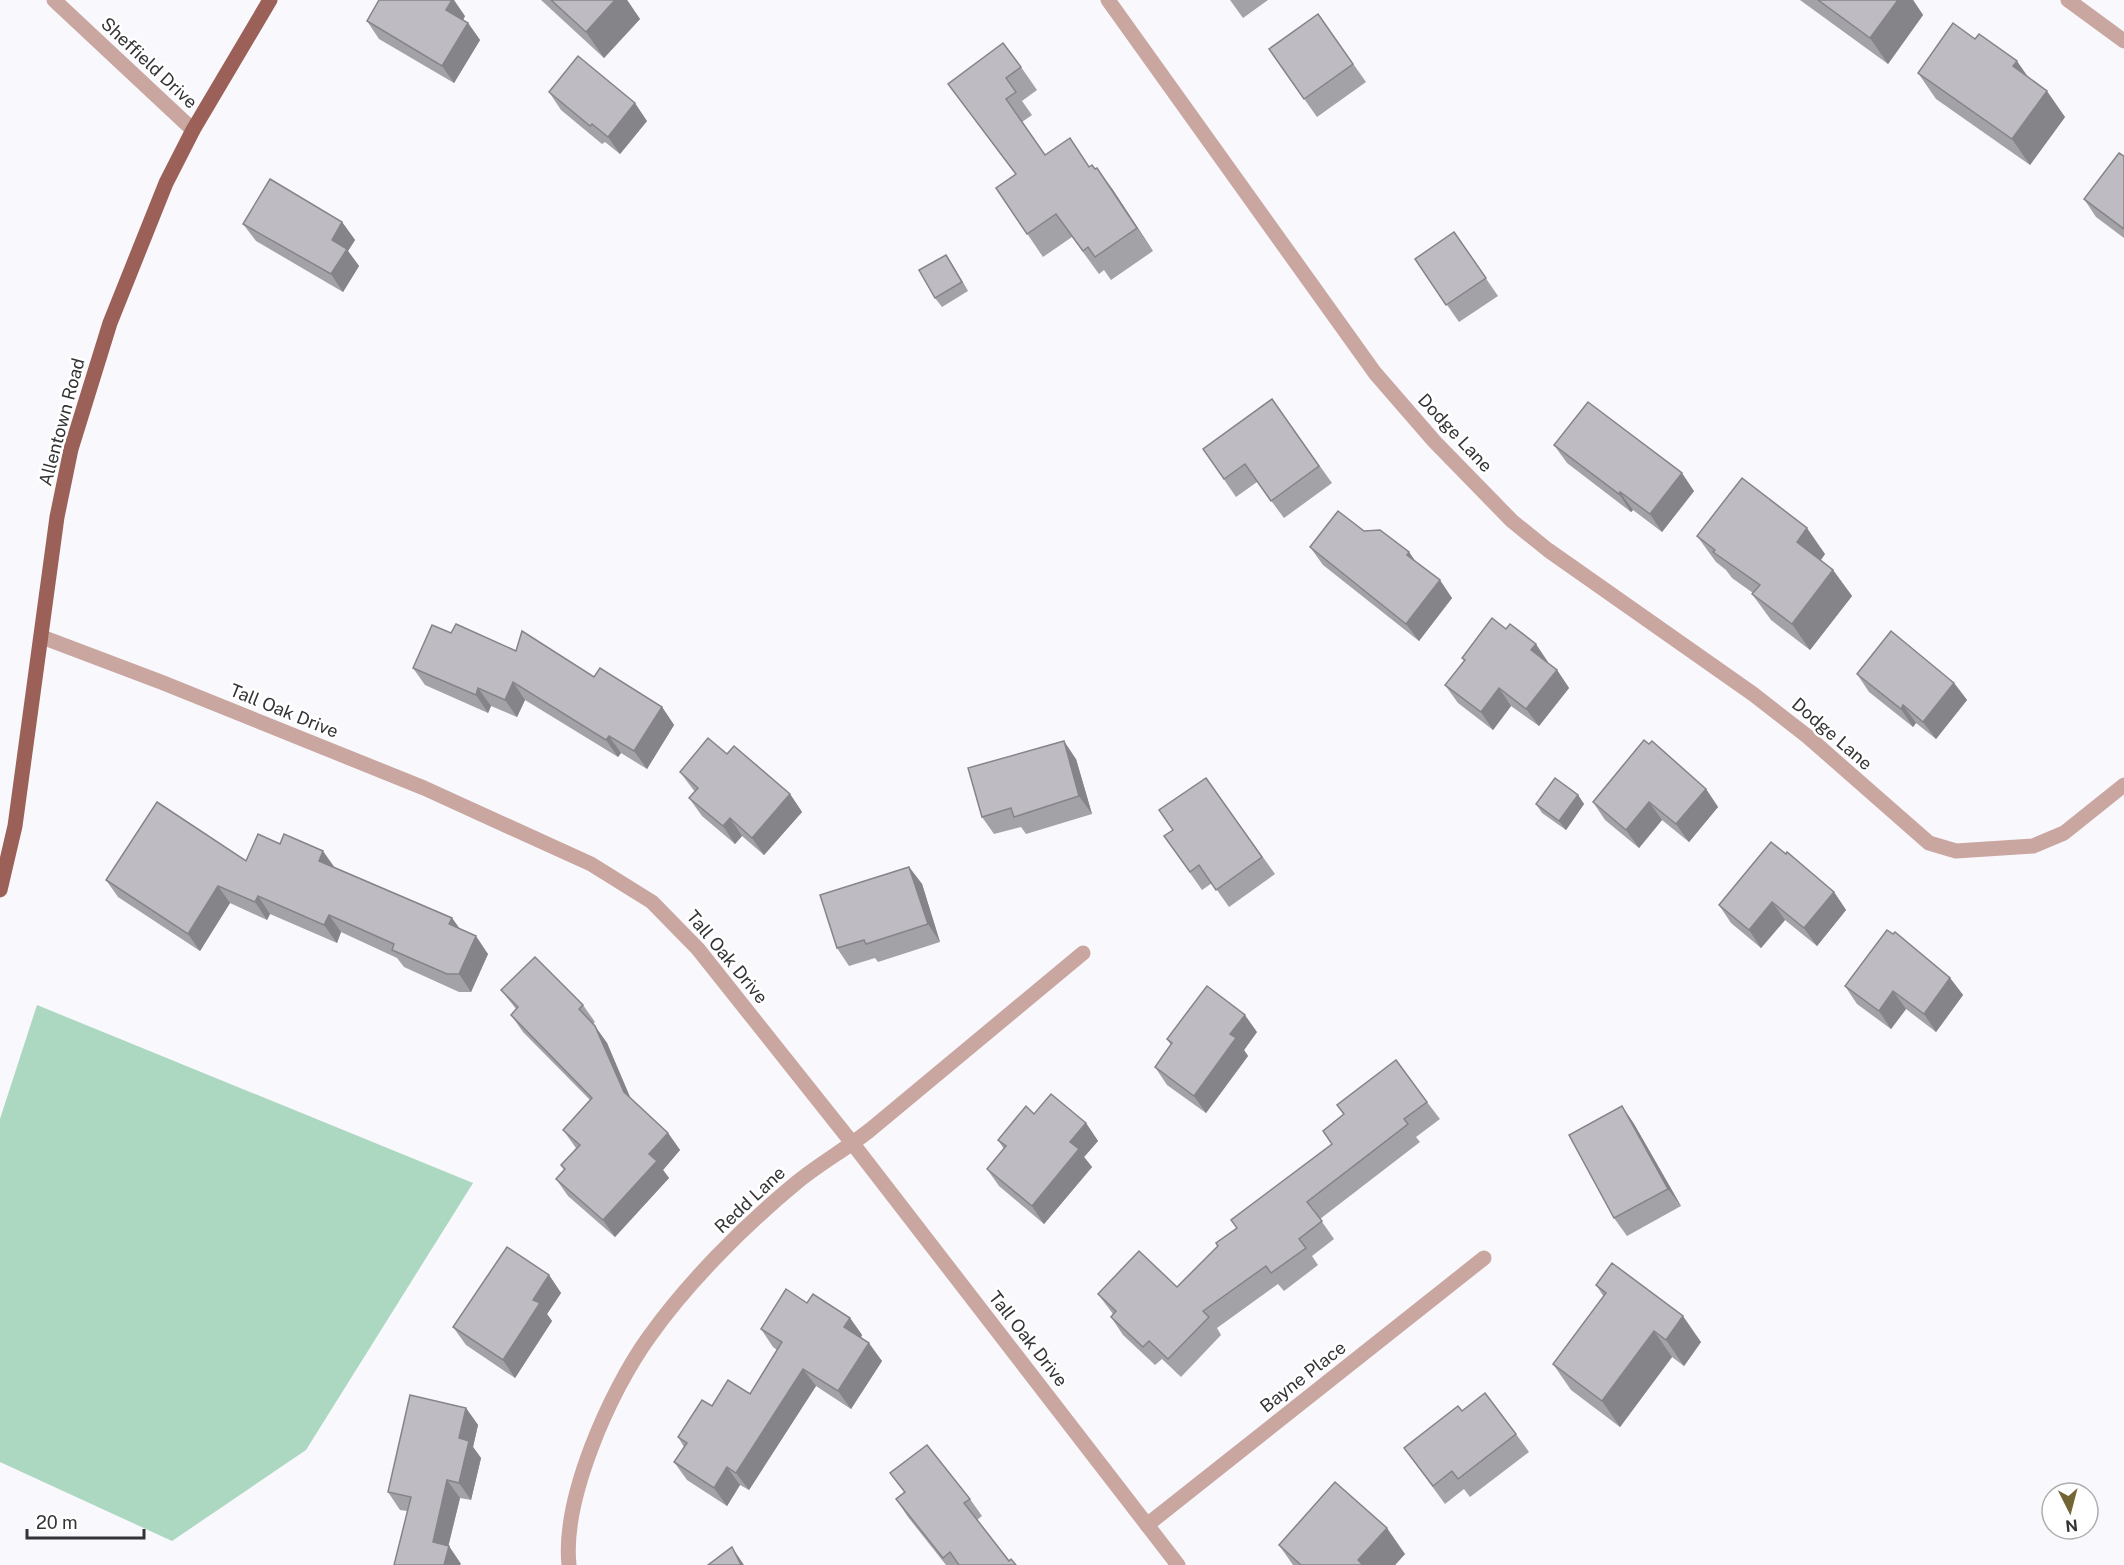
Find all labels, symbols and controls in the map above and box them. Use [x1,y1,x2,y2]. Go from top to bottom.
street label: Sheffield Drive [97,13,202,113]
street label: Allentown Road [34,356,89,488]
street label: Dodge Lane [1414,389,1497,476]
street label: Tall Oak Drive [227,679,341,742]
street label: Dodge Lane [1788,693,1877,774]
street label: Tall Oak Drive [682,906,772,1008]
street label: Redd Lane [710,1162,789,1238]
street label: Tall Oak Drive [985,1287,1072,1391]
street label: Bayne Place [1256,1337,1350,1417]
north arrow [2040,1481,2100,1541]
scale bar [27,1502,144,1540]
text: 20 m [36,1512,78,1533]
text: N [2064,1515,2079,1536]

